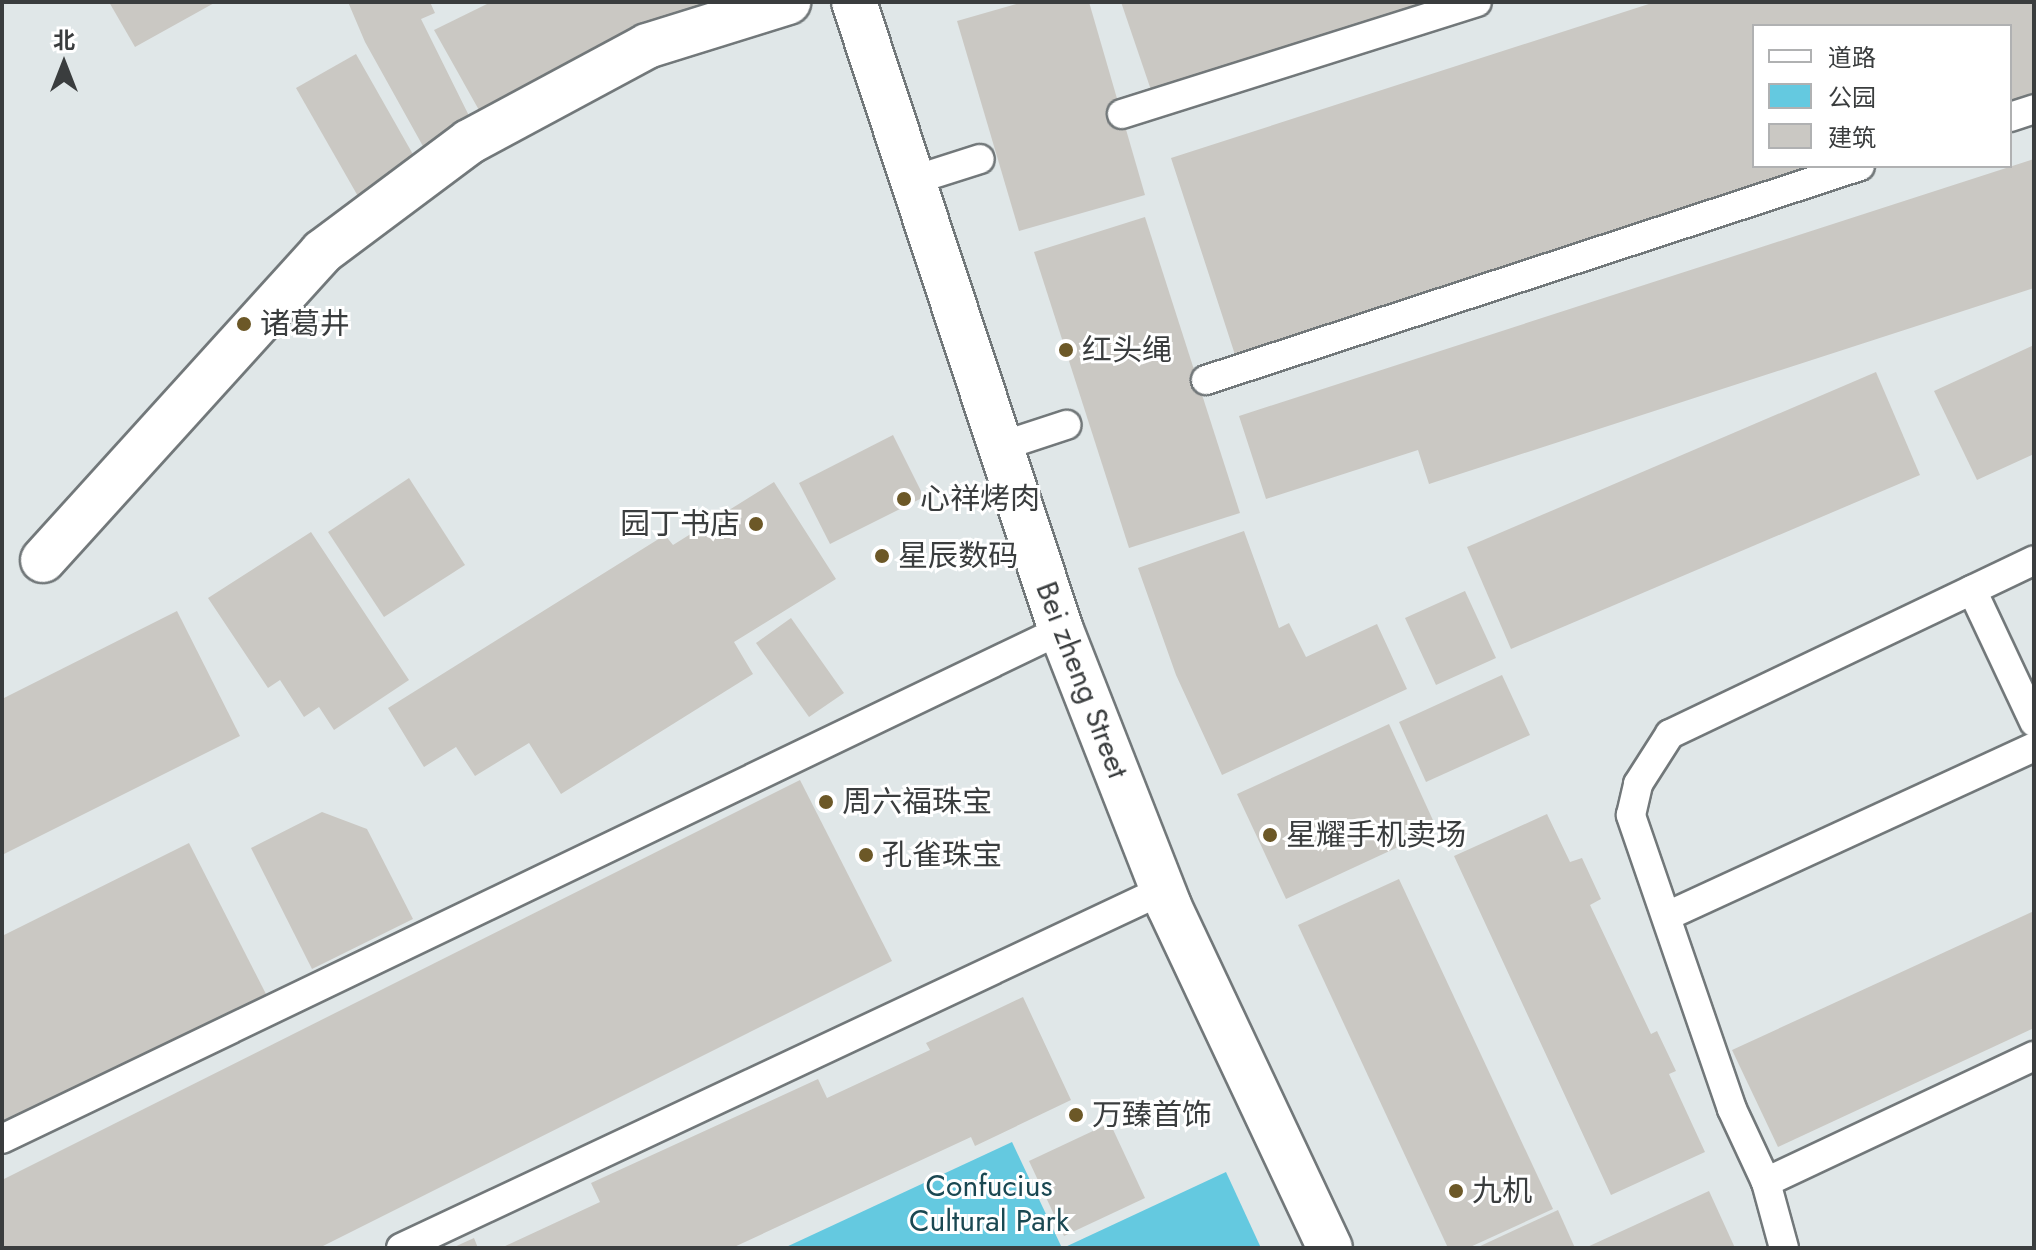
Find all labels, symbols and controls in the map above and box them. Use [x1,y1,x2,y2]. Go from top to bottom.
north arrow [24,24,104,104]
text: 北 [53,24,75,56]
legend [1752,24,2012,168]
text: 道路 [1828,40,1876,75]
text: 公园 [1828,80,1876,115]
text: 建筑 [1828,120,1876,155]
place label: 诸葛井 [260,306,350,342]
marker: 诸葛井 [235,315,253,333]
place label: 红头绳 [1082,332,1172,368]
marker: 红头绳 [1057,341,1075,359]
place label: 心祥烤肉 [920,481,1040,517]
marker: 心祥烤肉 [895,490,913,508]
place label: 园丁书店 [620,506,740,542]
marker: 园丁书店 [747,515,765,533]
place label: 星辰数码 [898,538,1018,574]
marker: 星辰数码 [873,547,891,565]
street label: Bei zheng Street [1028,577,1136,783]
place label: 周六福珠宝 [842,784,992,820]
marker: 周六福珠宝 [817,793,835,811]
place label: 星耀手机卖场 [1286,817,1466,853]
marker: 星耀手机卖场 [1261,826,1279,844]
place label: 孔雀珠宝 [882,837,1002,873]
marker: 孔雀珠宝 [857,846,875,864]
place label: 万臻首饰 [1092,1097,1212,1133]
marker: 万臻首饰 [1067,1106,1085,1124]
park label: Confucius Cultural Park [909,1168,1069,1238]
place label: 九机 [1472,1173,1532,1209]
marker: 九机 [1447,1182,1465,1200]

